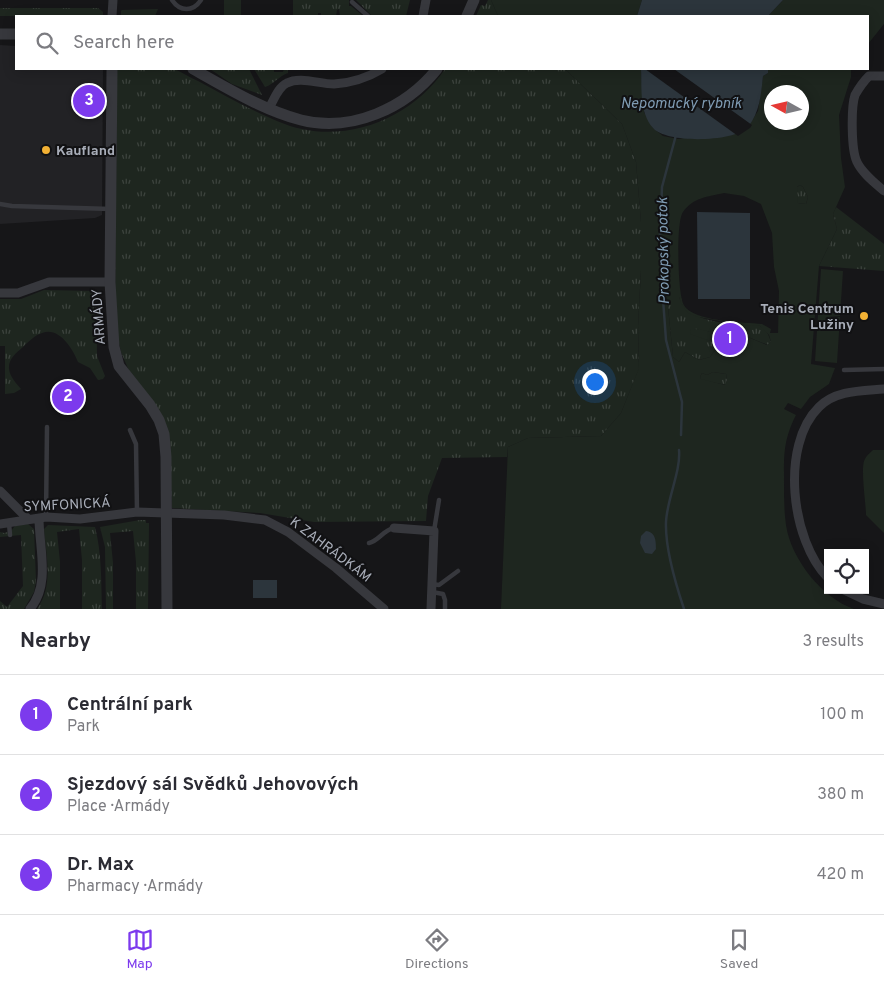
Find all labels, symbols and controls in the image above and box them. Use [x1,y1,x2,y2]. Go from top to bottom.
search box [15,15,869,70]
icon: search [33,29,61,57]
text: Search here [73,31,175,55]
pin: 3 [73,82,105,120]
north arrow [764,85,809,130]
water label: Nepomucký rybník [620,95,742,114]
place label: Kaufland [56,143,115,160]
marker: Kaufland [40,144,52,156]
water label: Prokopský potok [654,197,675,305]
street label: ARMÁDY [88,288,110,346]
place label: Tenis Centrum Lužiny [760,301,854,334]
marker: Tenis Centrum Lužiny [858,310,870,322]
pin: 1 [714,320,746,358]
your location [582,369,608,395]
pin: 2 [52,378,84,416]
street label: SYMFONICKÁ [23,494,111,516]
street label: K ZAHRÁDKÁM [286,513,375,586]
map controls [824,549,869,594]
button: locate [824,549,869,594]
text: Nearby [20,628,91,655]
text: 3 results [802,632,864,652]
text: Centrální park [67,693,193,717]
text: 1 [33,705,39,725]
text: 100 m [820,705,864,725]
text: Park [67,717,100,737]
text: Sjezdový sál Svědků Jehovových [67,773,359,797]
text: 2 [31,785,41,805]
text: 380 m [817,785,864,805]
text: Place · Armády [67,797,170,817]
text: Dr. Max [67,853,134,877]
text: 3 [31,865,41,885]
text: 420 m [817,865,864,885]
text: Pharmacy · Armády [67,877,203,897]
tab: Map [126,926,154,973]
tab: Directions [405,926,469,973]
tab: Saved [720,926,758,973]

